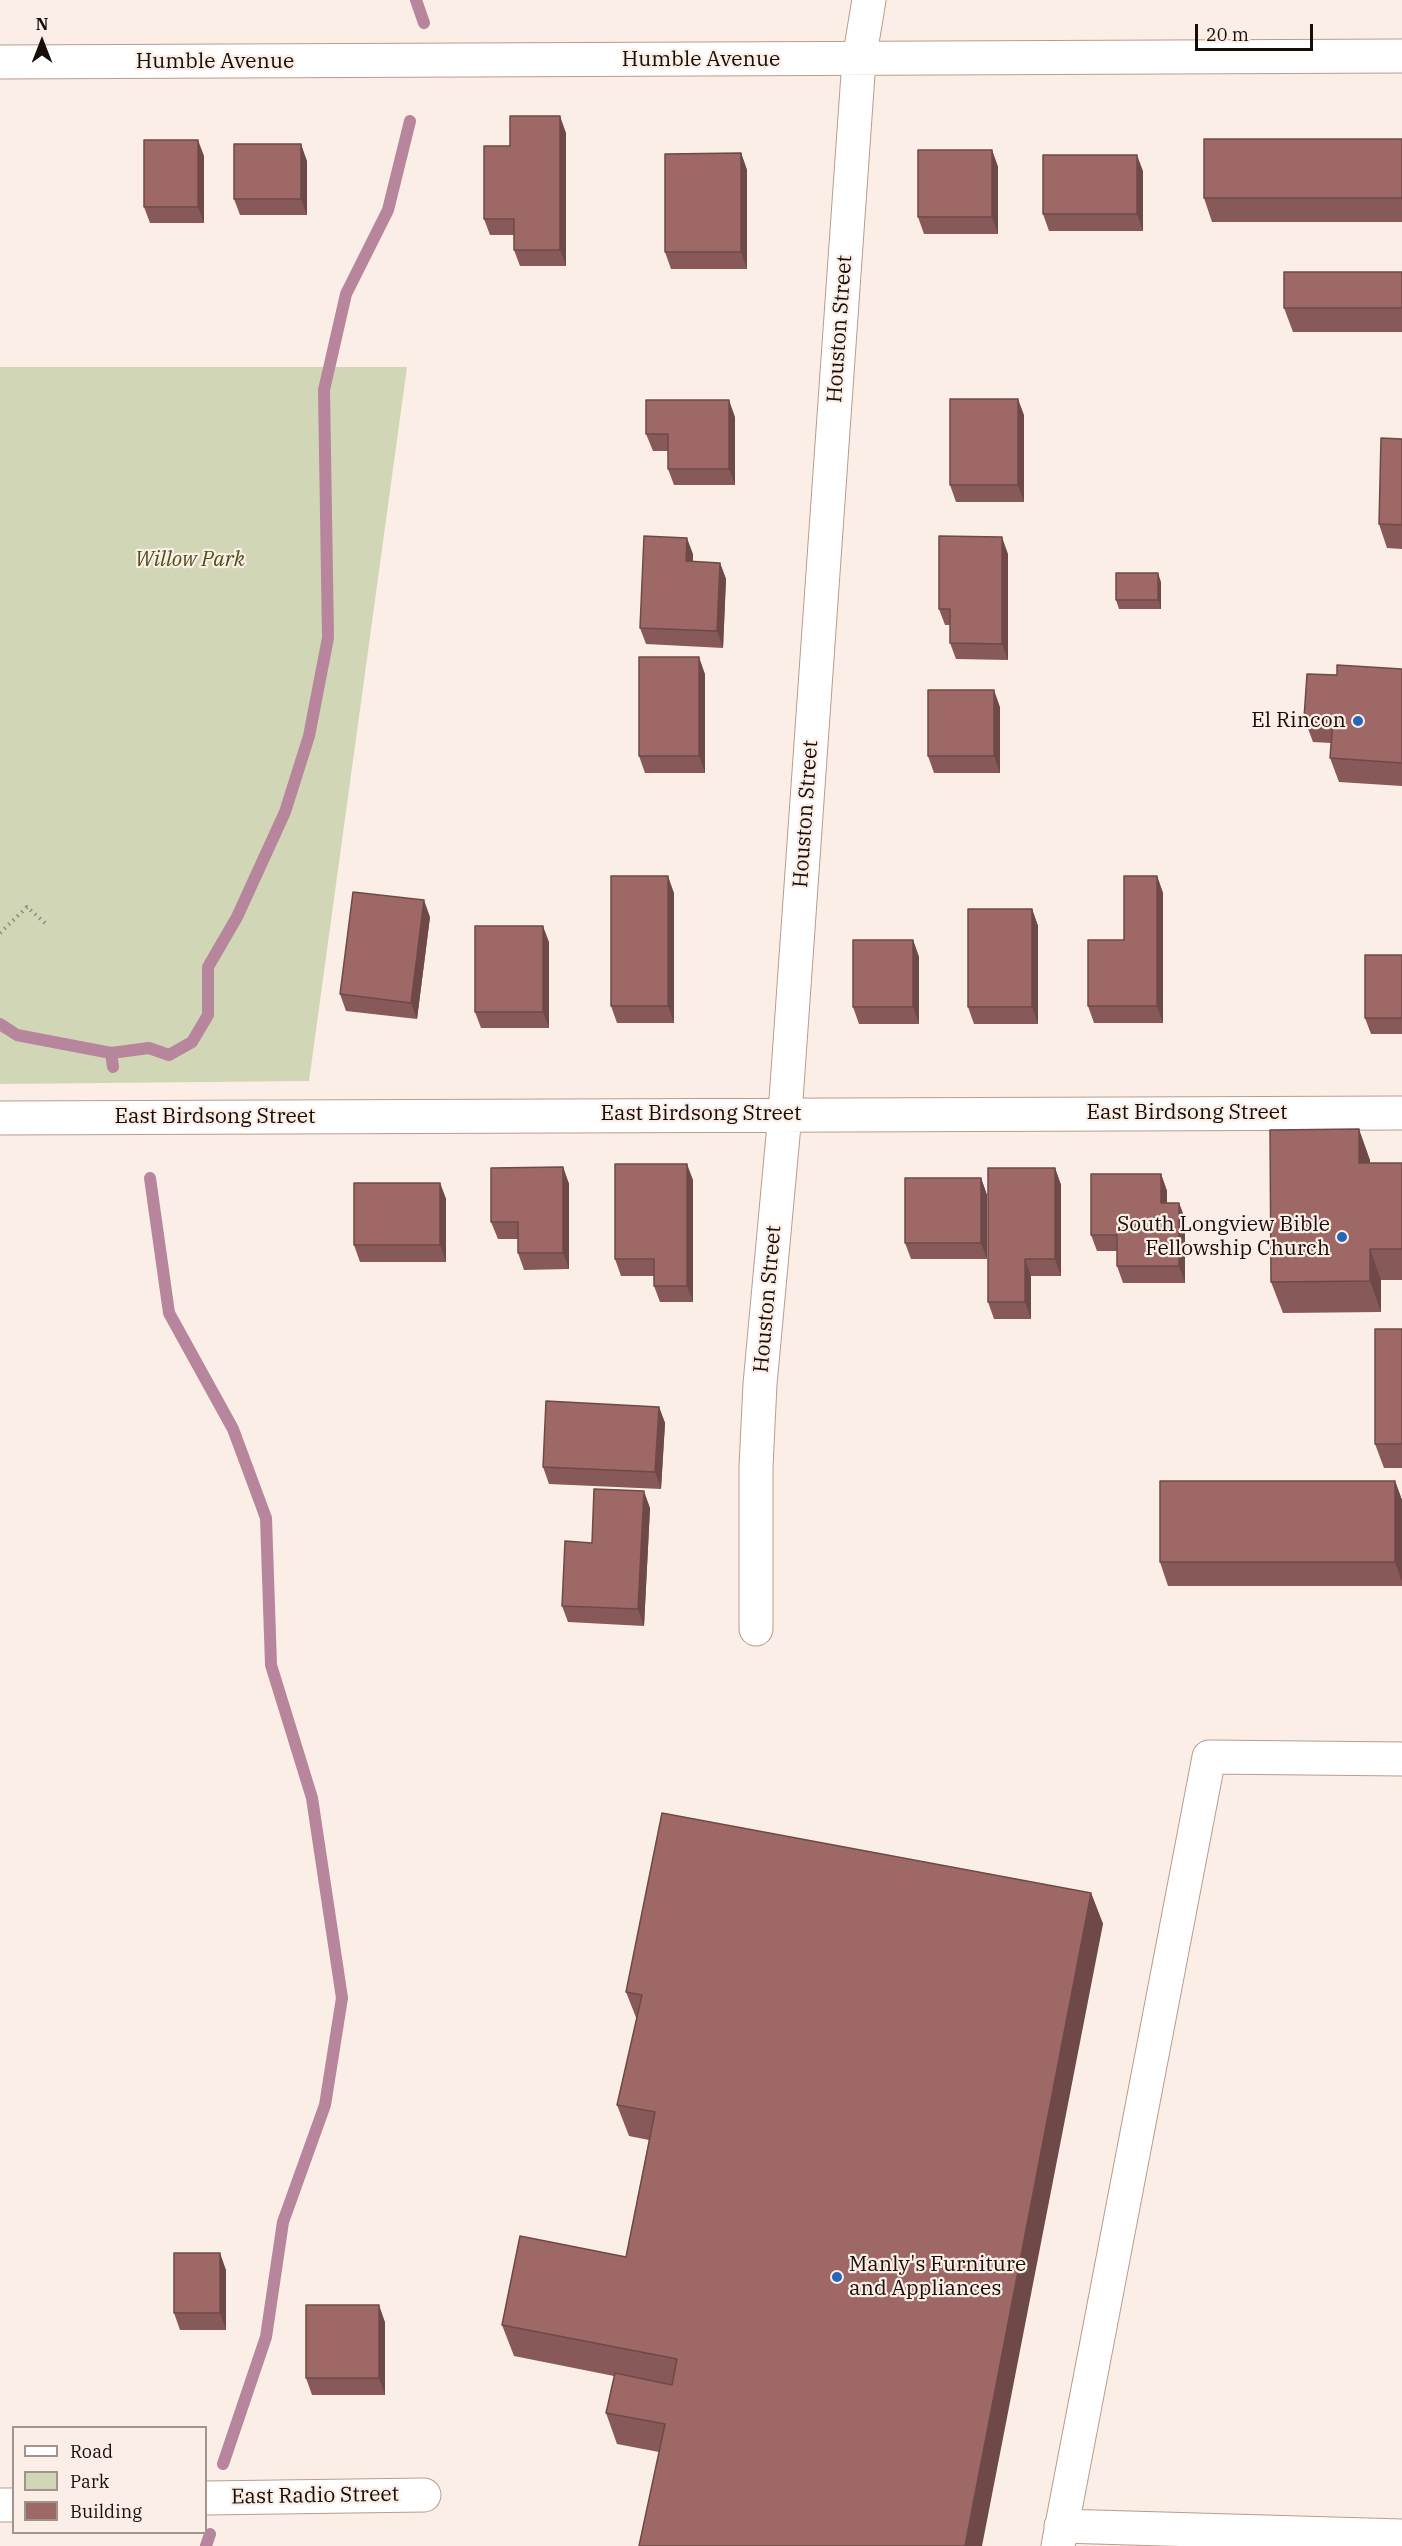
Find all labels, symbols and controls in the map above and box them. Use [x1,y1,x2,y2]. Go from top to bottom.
north arrow [12,12,72,72]
scale bar [1198,12,1316,50]
text: N [36,14,48,34]
text: 20 m [1206,23,1249,46]
street label: Humble Avenue [622,47,780,73]
street label: Humble Avenue [136,49,294,75]
street label: Houston Street [822,254,858,404]
park label: Willow Park [135,547,245,573]
place label: El Rincon [1251,708,1346,734]
marker: El Rincon [1351,714,1365,728]
street label: Houston Street [788,739,824,889]
street label: East Birdsong Street [1087,1100,1287,1126]
street label: East Birdsong Street [601,1101,801,1127]
street label: East Birdsong Street [115,1104,315,1130]
place label: South Longview Bible Fellowship Church [1117,1212,1330,1262]
street label: Houston Street [749,1224,787,1374]
marker: South Longview Bible Fellowship Church [1335,1230,1349,1244]
place label: Manly's Furniture and Appliances [849,2252,1026,2302]
marker: Manly's Furniture and Appliances [830,2270,844,2284]
legend [12,2426,207,2534]
text: Road [70,2440,113,2463]
text: Park [70,2470,109,2493]
street label: East Radio Street [231,2482,399,2510]
text: Building [70,2500,142,2523]

